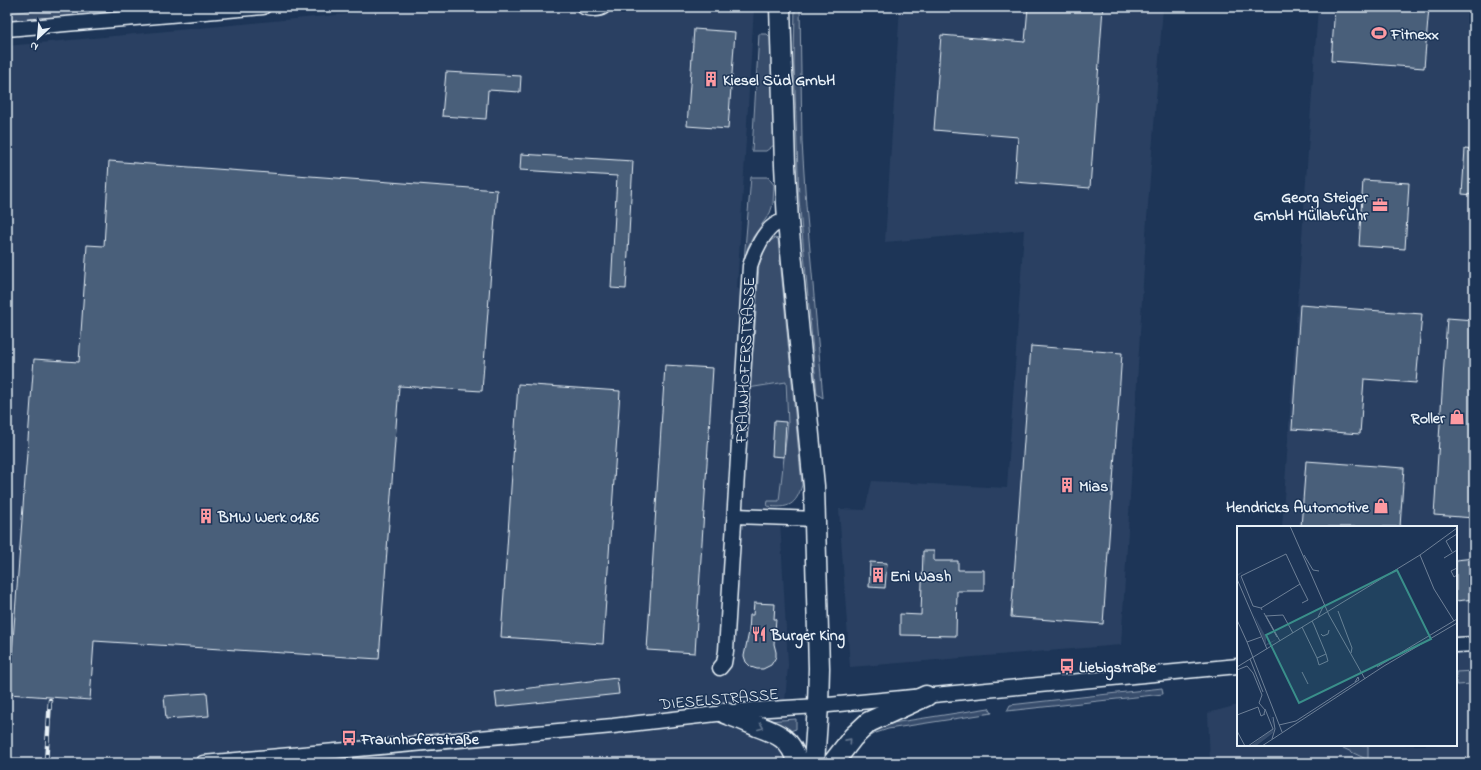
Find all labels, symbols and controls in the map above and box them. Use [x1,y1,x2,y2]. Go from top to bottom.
north arrow [18,18,58,58]
place label: Fitnexx [1390,23,1439,47]
sports icon: Fitnexx [1370,24,1388,42]
text: N [27,37,41,55]
place label: Kiesel Süd GmbH [723,69,835,93]
building icon: Kiesel Süd GmbH [702,70,720,88]
place label: Georg Steiger GmbH Müllabfuhr [1253,186,1369,228]
office icon: Georg Steiger GmbH Müllabfuhr [1371,196,1389,214]
street label: FRAUNHOFERSTRASSE [730,276,762,445]
place label: Roller [1410,407,1446,431]
shop icon: Roller [1448,408,1466,426]
place label: Mias [1079,475,1108,499]
building icon: Mias [1058,476,1076,494]
place label: Hendricks Automotive [1226,496,1370,520]
shop icon: Hendricks Automotive [1372,497,1390,515]
place label: BMW Werk 01.86 [217,506,320,530]
building icon: BMW Werk 01.86 [197,507,215,525]
inset map [1237,526,1457,746]
place label: Eni Wash [890,565,952,589]
building icon: Eni Wash [869,566,887,584]
place label: Burger King [770,624,845,649]
restaurant icon: Burger King [750,625,768,643]
place label: Liebigstraße [1079,656,1157,681]
bus stop icon: Liebigstraße [1058,657,1076,675]
street label: DIESELSTRASSE [658,683,780,717]
one-way arrow [758,723,765,731]
place label: Fraunhoferstraße [360,728,480,752]
bus stop icon: Fraunhoferstraße [340,729,358,747]
one-way arrow [845,738,852,746]

